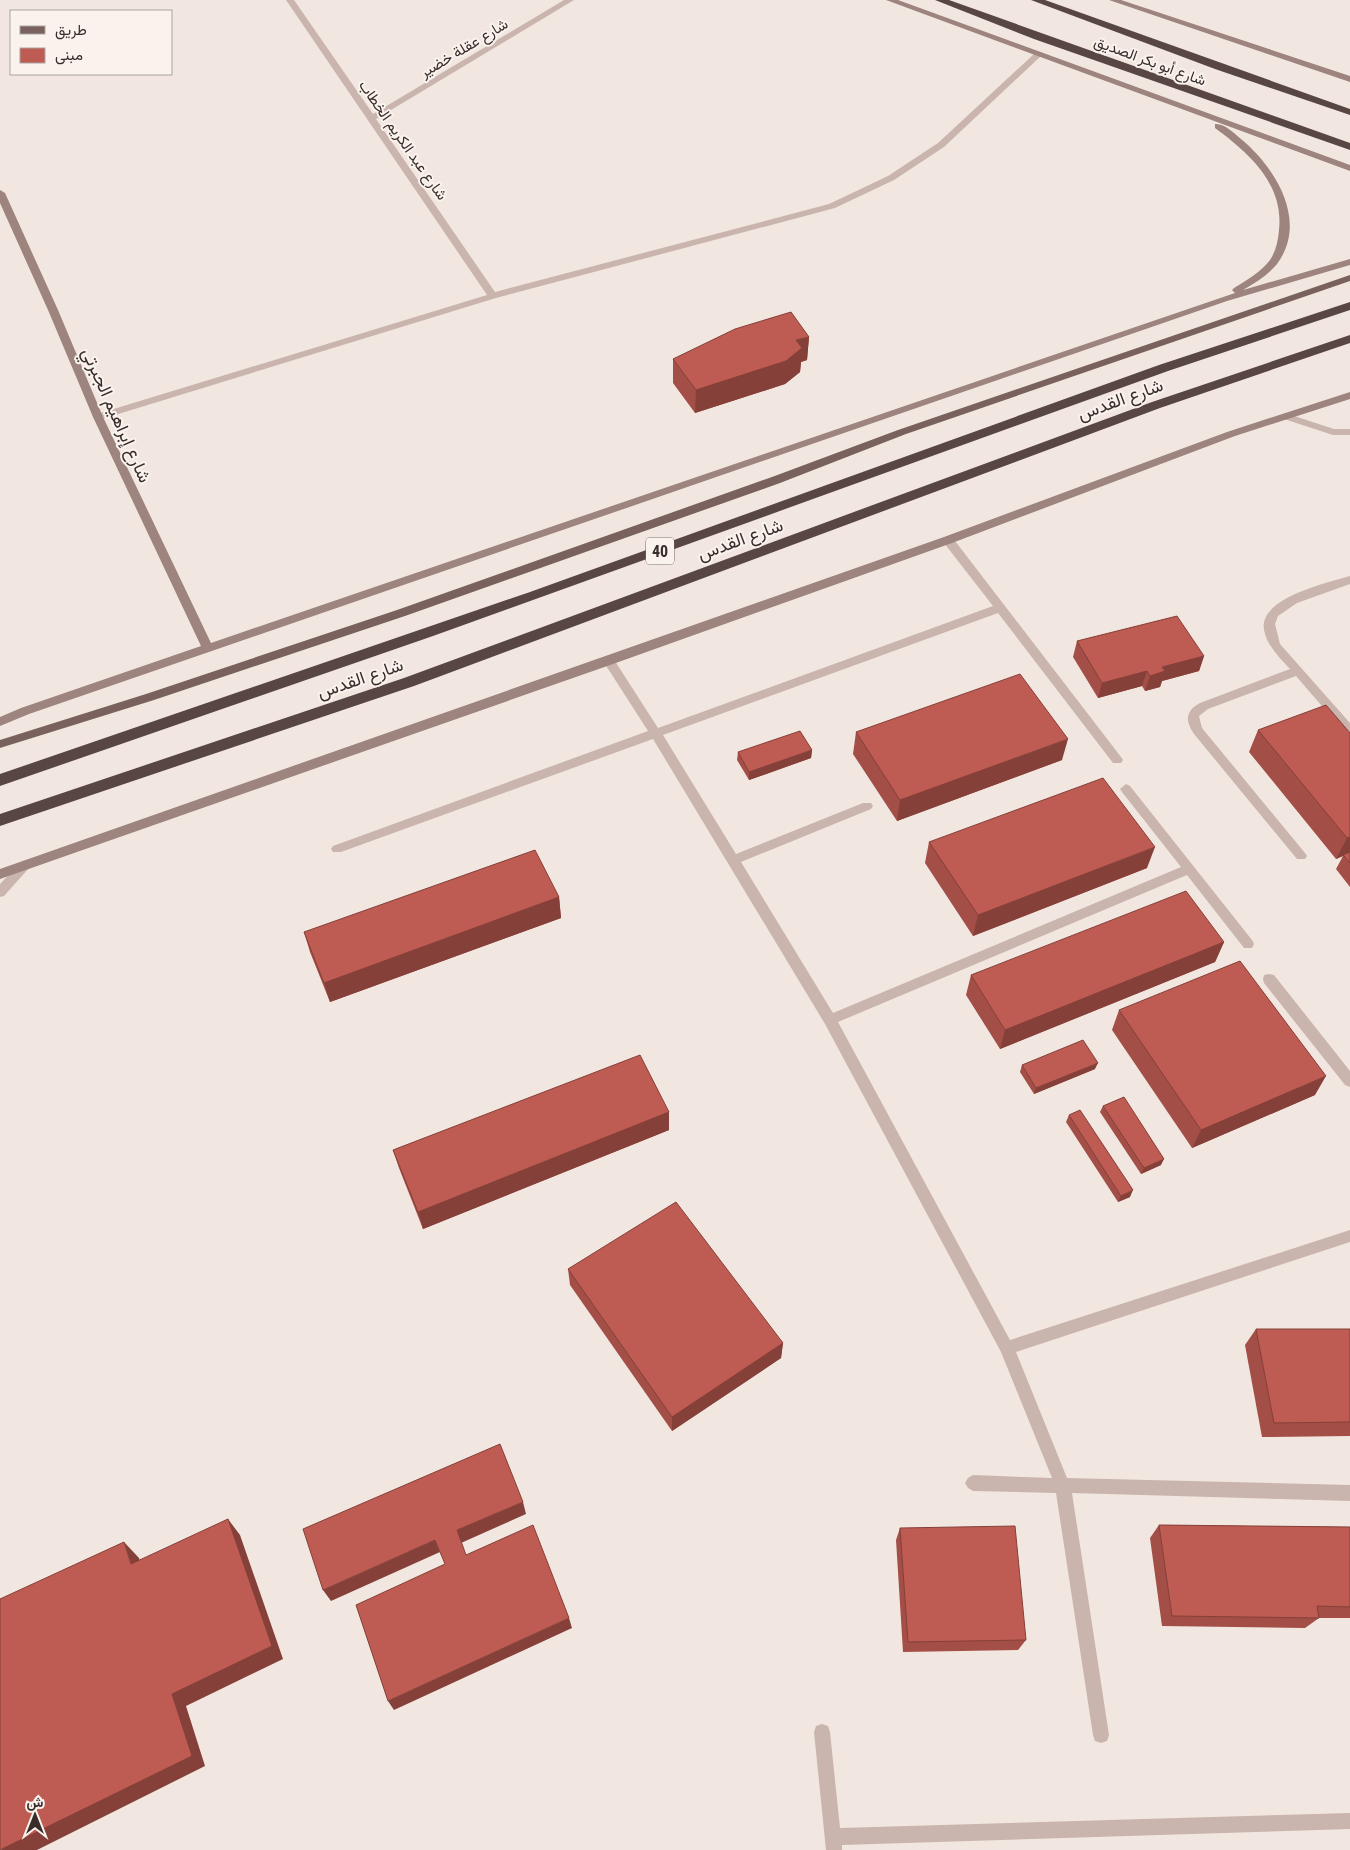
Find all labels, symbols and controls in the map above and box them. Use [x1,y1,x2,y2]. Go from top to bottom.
legend [10,10,172,75]
street label: شارع عقلة خضير [416,15,512,84]
text: طريق [55,21,87,40]
street label: شارع أبو بكر الصديق [1091,32,1209,92]
text: مبنى [55,46,83,65]
street label: شارع عبد الكريم الخطاب [353,77,451,205]
street label: شارع إبراهيم الجبرتي [73,344,156,488]
street label: شارع القدس [1074,374,1166,426]
street label: شارع القدس [694,514,786,566]
road number: 40 [646,538,674,564]
street label: شارع القدس [314,654,406,704]
north arrow [10,1790,60,1840]
text: ش [27,1794,44,1811]

